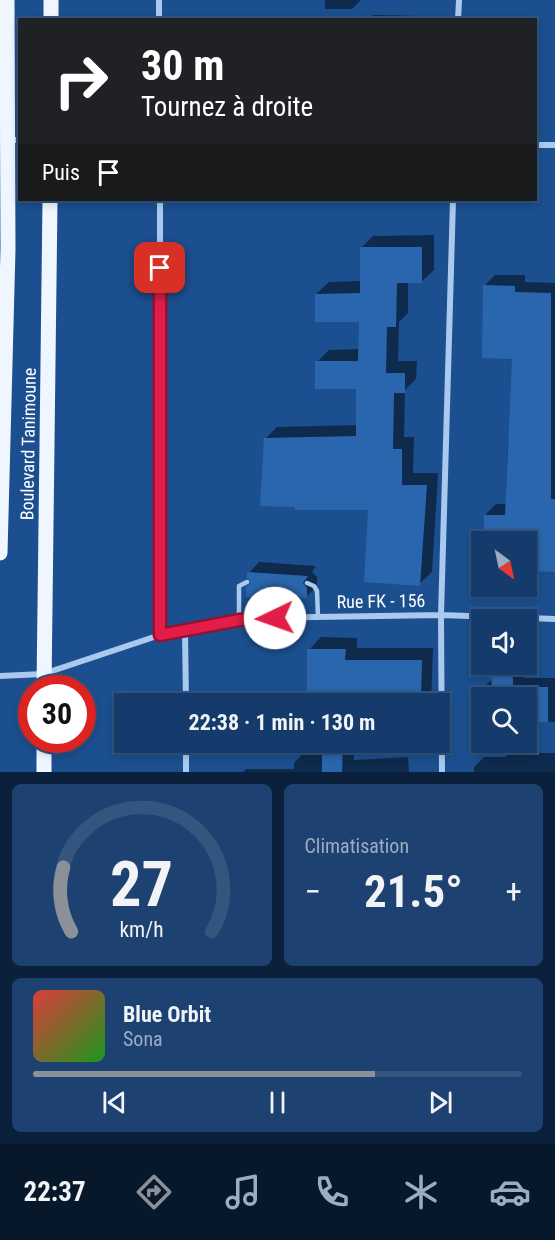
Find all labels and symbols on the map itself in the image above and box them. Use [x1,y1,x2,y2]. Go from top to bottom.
pin [134,242,185,293]
street label: Boulevard Tanimoune [16,368,40,520]
north arrow [471,531,537,597]
position arrow [243,586,307,650]
street label: Rue FK - 156 [336,590,426,612]
speed limit sign: 30 [18,675,96,753]

